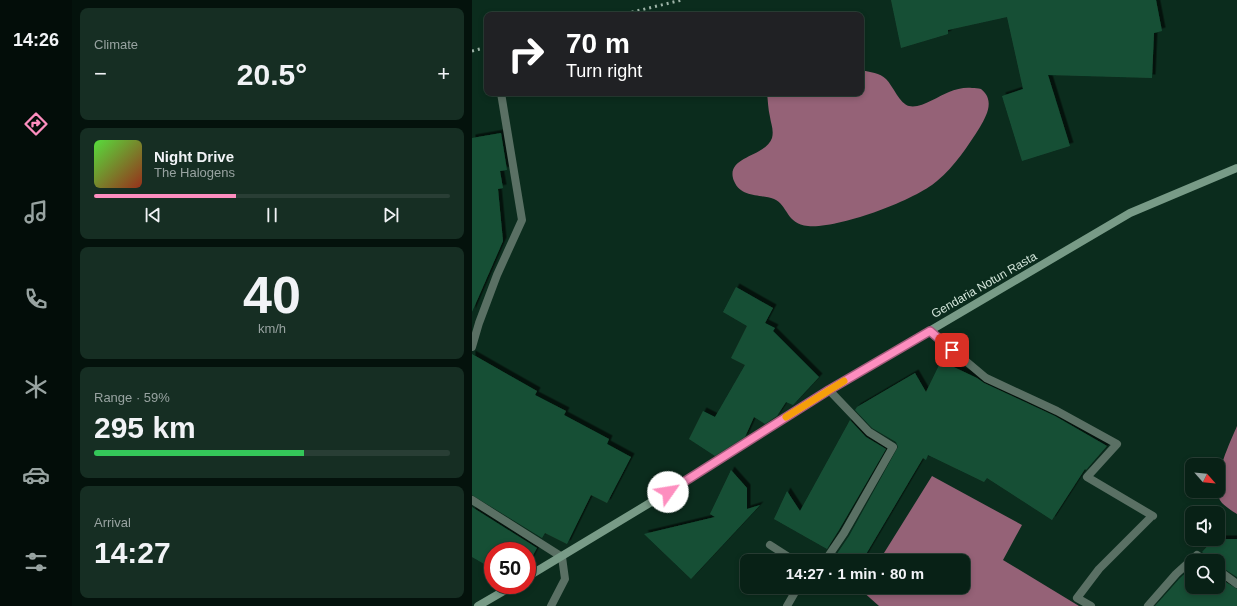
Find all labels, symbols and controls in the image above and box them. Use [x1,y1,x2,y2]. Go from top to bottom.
icon: right [500,28,552,80]
text: 70 m [566,28,630,59]
text: 14:26 [13,30,59,50]
text: Climate [94,37,138,52]
text: 20.5° [237,58,307,91]
text: − [94,61,107,86]
text: + [437,61,450,86]
text: Turn right [566,61,642,81]
icon: directions [22,110,50,138]
text: Night Drive [154,148,234,165]
text: The Halogens [154,165,235,180]
icon: music [22,198,50,226]
icon: previous [142,204,164,226]
icon: pause [261,204,283,226]
icon: next [380,204,402,226]
street label: Gendaria Notun Rasta [929,249,1039,321]
text: 40 [243,266,301,324]
icon: phone [22,285,50,313]
text: km/h [258,321,286,336]
pin [935,333,969,367]
icon: arrive [941,339,963,361]
icon: climate [22,373,50,401]
text: Range · 59% [94,390,170,405]
text: 295 km [94,411,196,444]
north arrow [1185,458,1225,498]
map controls [1185,458,1225,594]
icon: car [22,461,50,489]
position arrow [647,471,689,513]
button: sound [1185,506,1225,546]
text: Arrival [94,515,131,530]
text: 14:27 [94,536,171,569]
speed limit sign: 50 [484,542,536,594]
icon: filters [22,548,50,576]
button: search [1185,554,1225,594]
text: 14:27 · 1 min · 80 m [786,565,924,582]

